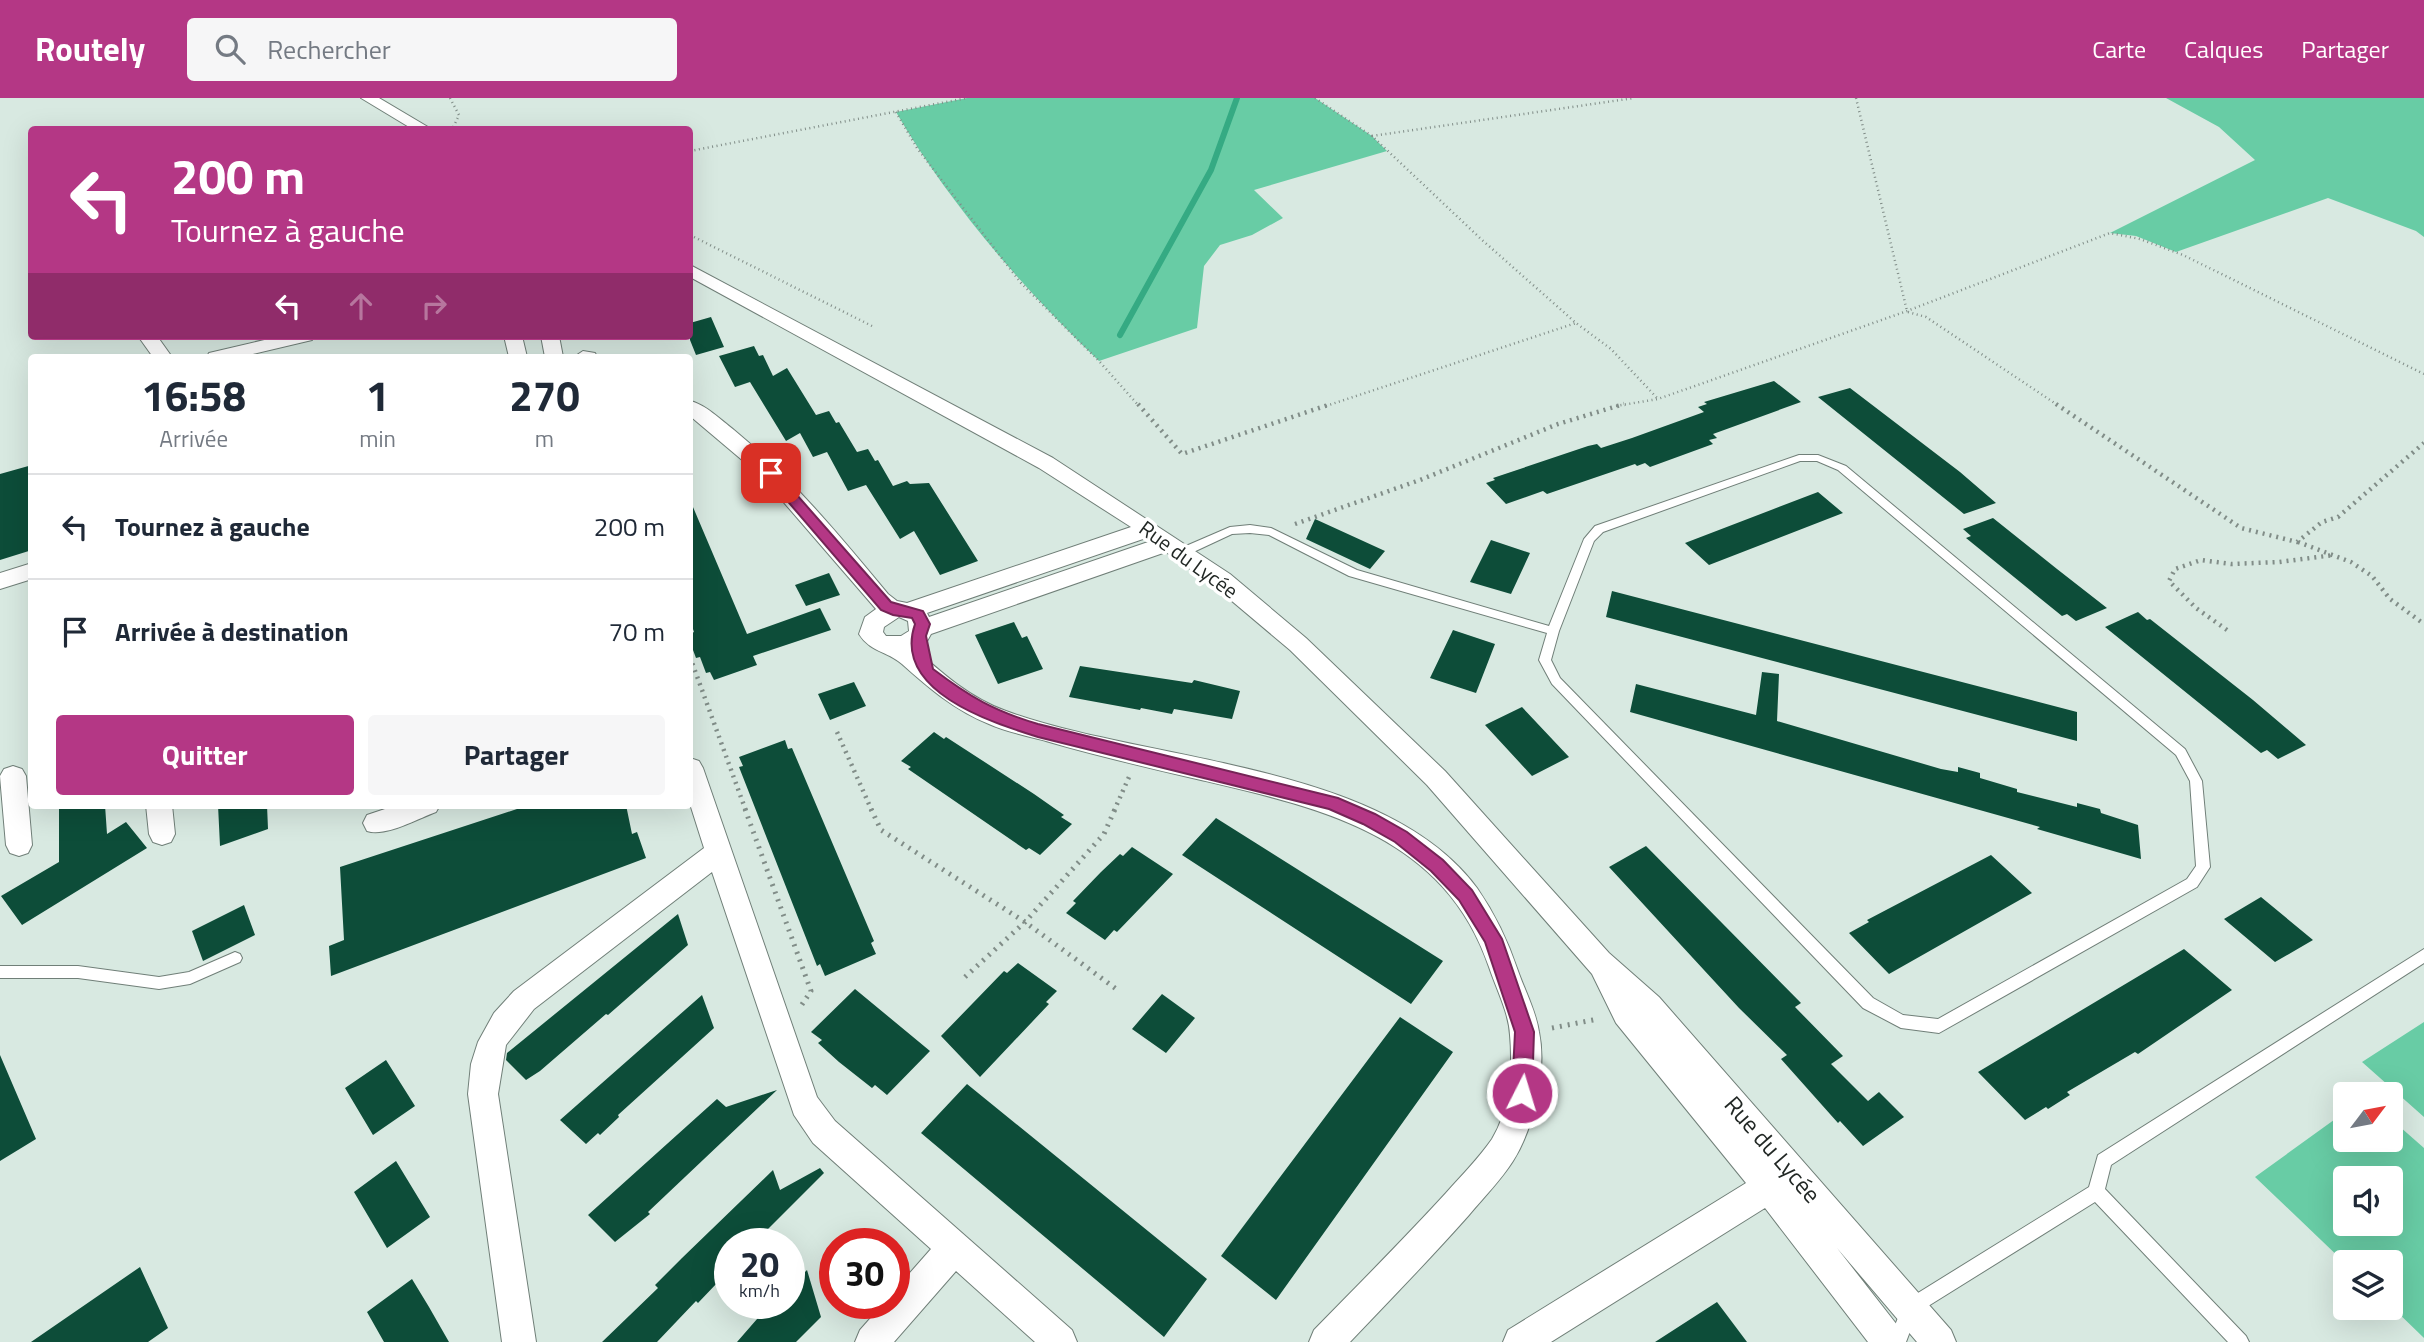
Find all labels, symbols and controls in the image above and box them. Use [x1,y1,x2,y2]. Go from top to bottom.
search box [187,18,677,81]
text: Routely [35,24,145,74]
icon: search [211,30,249,68]
text: Rechercher [267,30,391,69]
text: Carte [2092,31,2146,67]
text: Calques [2184,31,2263,67]
text: Partager [2301,31,2389,67]
text: 200 m [171,138,305,213]
icon: left [56,154,147,245]
text: Tournez à gauche [171,206,405,254]
icon: left [269,287,307,325]
icon: ahead [342,287,380,325]
icon: right [415,287,453,325]
text: 16:58 [141,363,246,427]
text: 1 [366,363,389,427]
text: 270 [509,363,580,427]
text: Arrivée [159,421,228,456]
text: min [359,421,396,456]
text: m [535,421,554,456]
pin [741,443,801,503]
icon: arrive [752,454,790,492]
text: Tournez à gauche [115,507,310,546]
text: 200 m [594,507,665,546]
icon: left [56,508,94,546]
street label: Rue du Lycée [1133,512,1245,606]
text: Arrivée à destination [115,612,349,651]
text: 70 m [608,612,665,651]
icon: arrive [56,613,94,651]
button: Quitter [56,715,354,795]
button: Partager [368,715,665,795]
position arrow [1485,1056,1559,1130]
north arrow [2333,1082,2403,1152]
map controls [2333,1082,2403,1320]
street label: Rue du Lycée [1716,1087,1830,1211]
button: sound [2333,1166,2403,1236]
speed limit sign: 30 [819,1228,910,1319]
text: 20 [740,1237,779,1291]
button: layers [2333,1250,2403,1320]
text: km/h [739,1277,780,1304]

